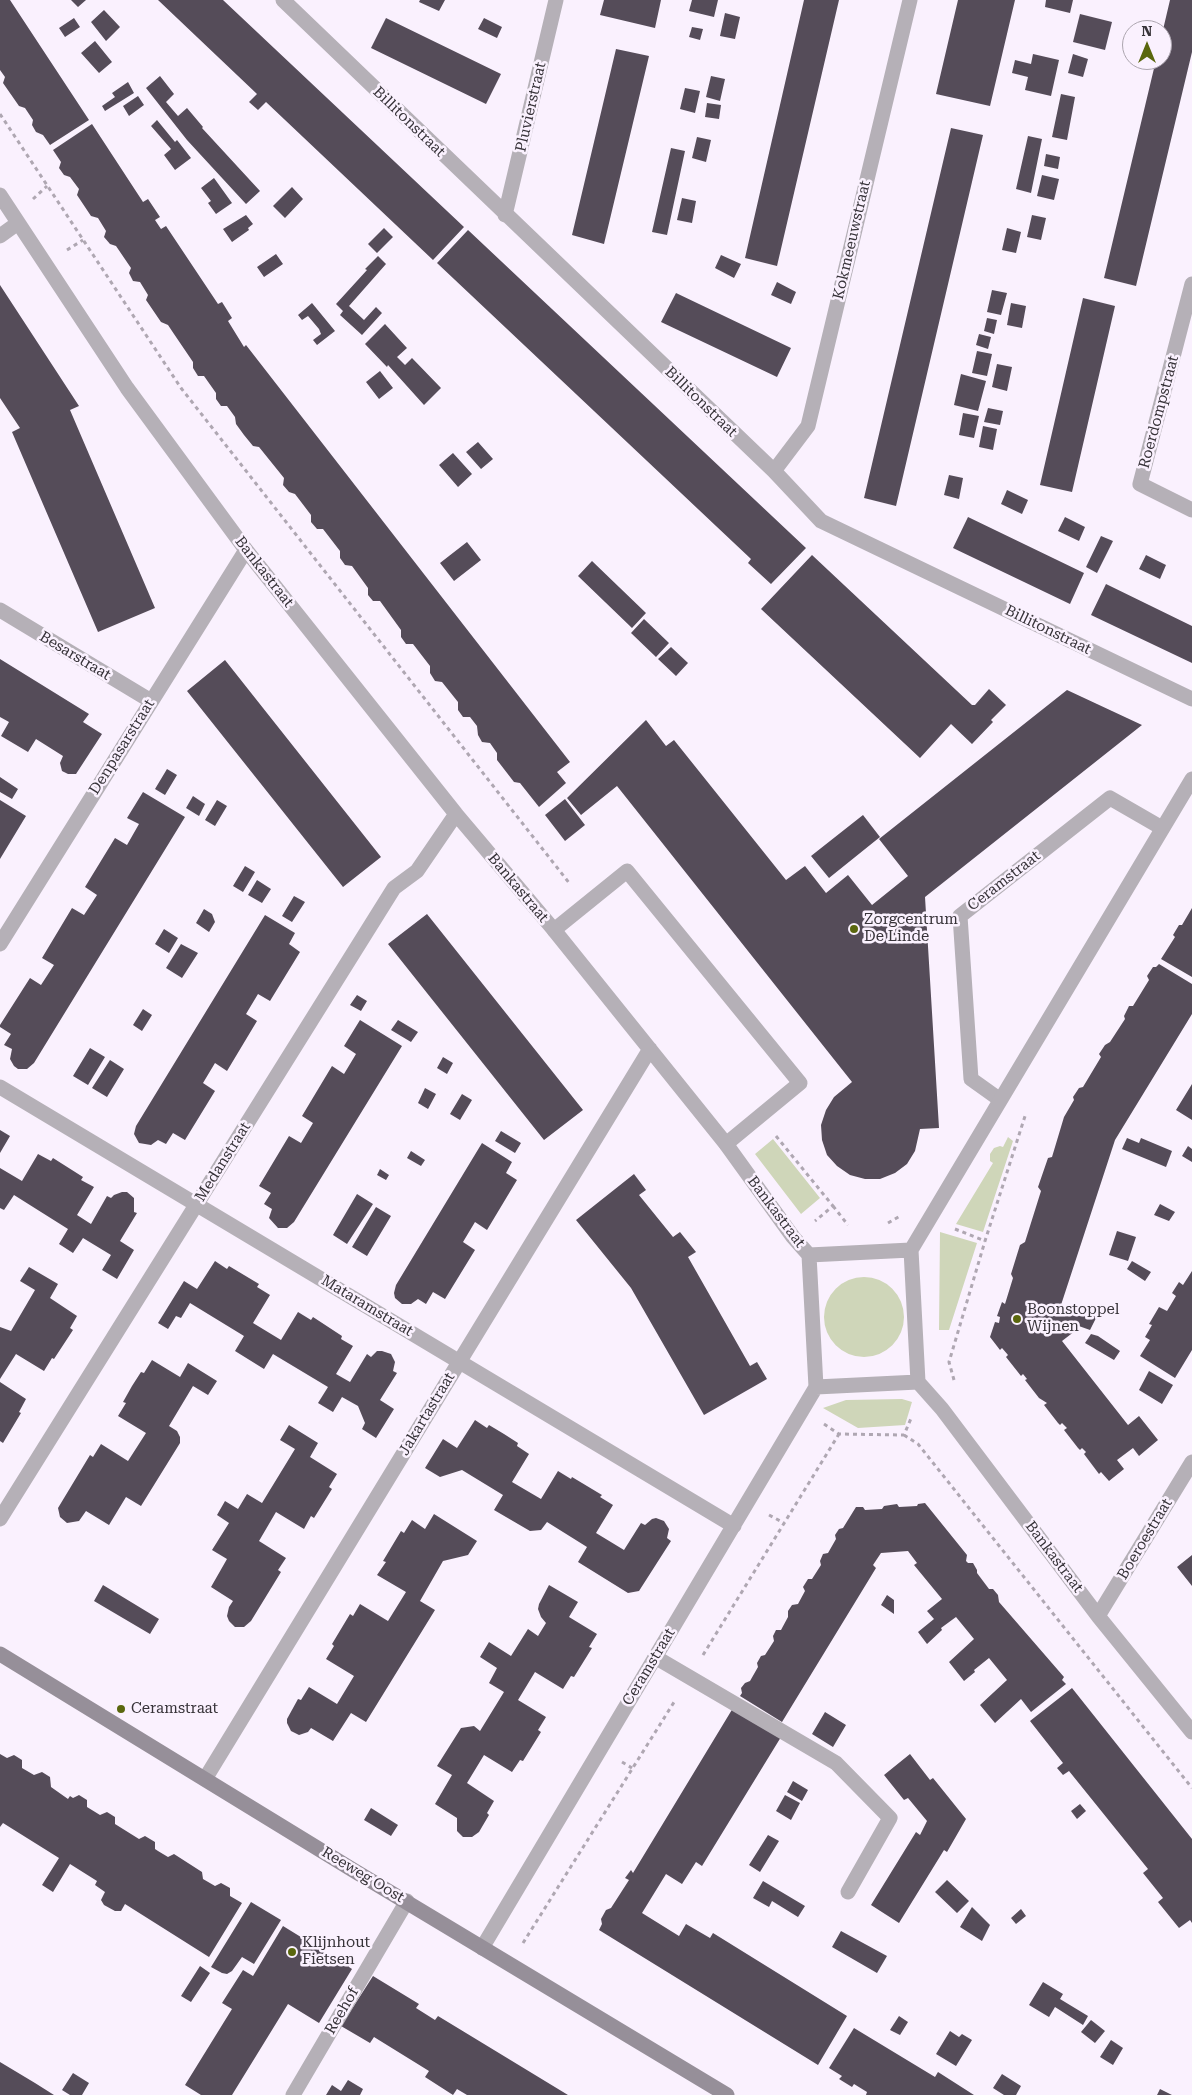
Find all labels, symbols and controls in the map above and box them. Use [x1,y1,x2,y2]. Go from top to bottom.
north arrow [1122,20,1172,70]
text: N [1142,23,1152,39]
street label: Pluvierstraat [512,60,550,154]
street label: Billitonstraat [369,83,449,161]
street label: Kokmeeuwstraat [830,179,874,301]
street label: Roerdompstraat [1135,354,1183,470]
street label: Billitonstraat [661,363,741,441]
street label: Bankastraat [231,533,297,611]
street label: Billitonstraat [1002,601,1094,659]
street label: Besarstraat [36,628,114,684]
street label: Denpasarstraat [85,696,159,798]
street label: Ceramstraat [964,847,1044,915]
street label: Bankastraat [484,850,552,926]
place label: Zorgcentrum De Linde [864,911,958,946]
marker: Zorgcentrum De Linde [848,923,860,935]
street label: Medanstraat [191,1119,255,1205]
street label: Bankastraat [743,1173,809,1251]
street label: Mataramstraat [318,1272,416,1340]
place label: Boonstoppel Wijnen [1027,1301,1119,1336]
marker: Boonstoppel Wijnen [1011,1313,1023,1325]
street label: Jakartastraat [395,1369,459,1459]
street label: Boeroestraat [1114,1495,1176,1583]
street label: Bankastraat [1021,1518,1087,1596]
street label: Ceramstraat [619,1625,679,1709]
place label: Ceramstraat [131,1700,218,1718]
marker: Ceramstraat [115,1703,127,1715]
street label: Reeweg Oost [318,1843,408,1907]
place label: Klijnhout Fietsen [302,1934,370,1969]
marker: Klijnhout Fietsen [286,1946,298,1958]
street label: Reehof [321,1984,363,2038]

